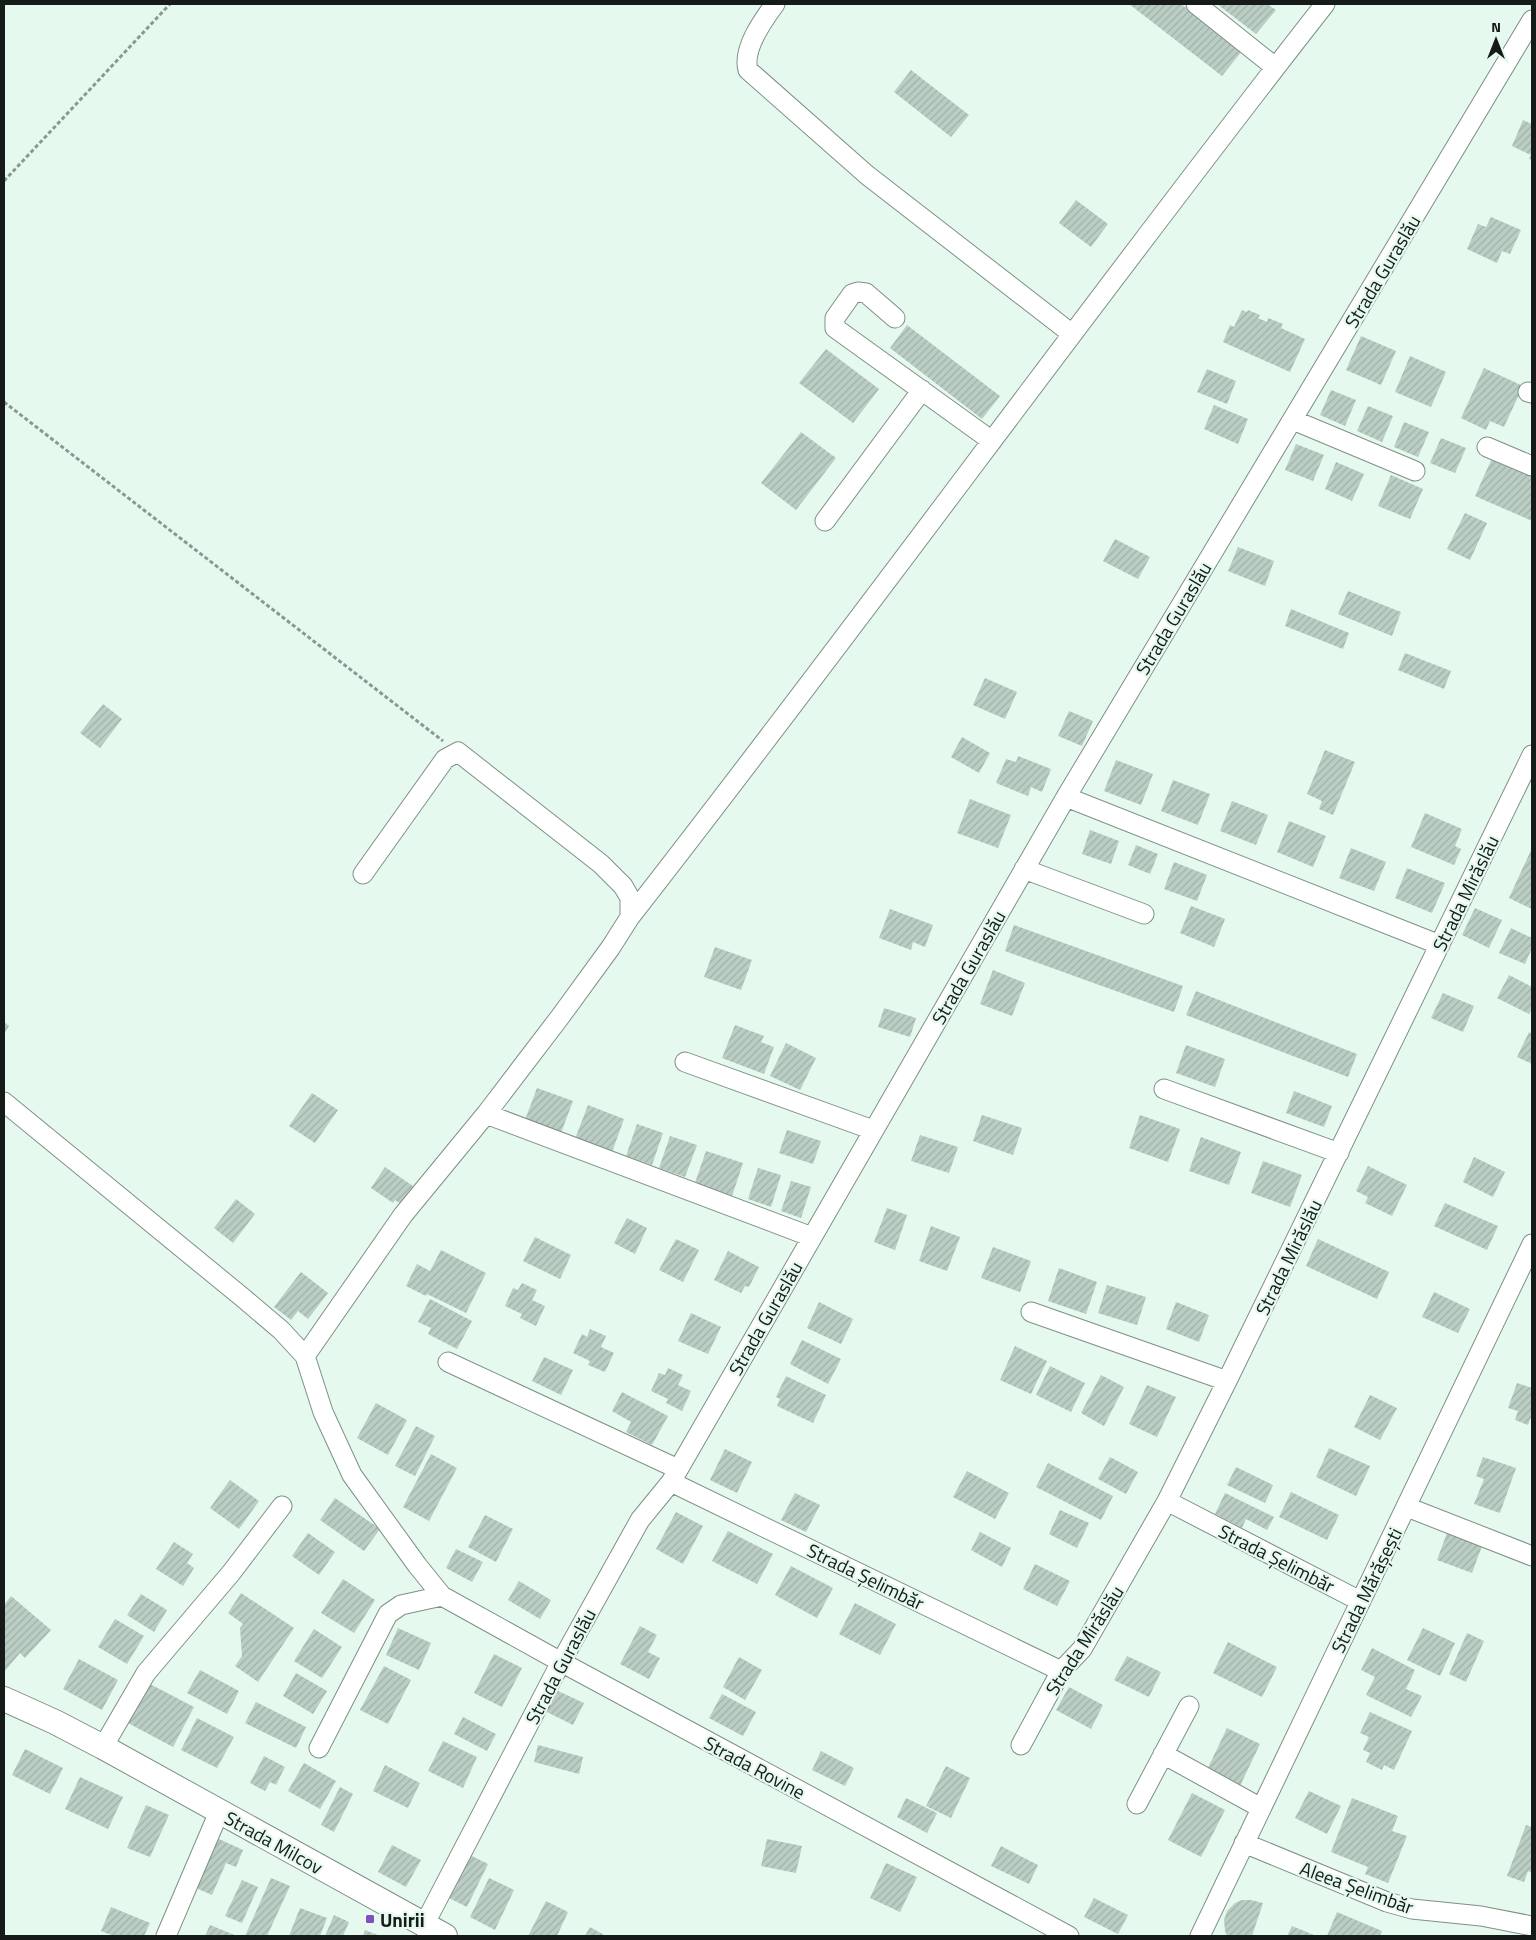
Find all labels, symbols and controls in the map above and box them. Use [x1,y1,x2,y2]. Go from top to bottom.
north arrow [1471,15,1521,65]
text: N [1491,16,1501,37]
street label: Strada Guraslău [1337,209,1427,333]
street label: Strada Guraslău [1128,556,1218,680]
street label: Strada Mirăslău [1424,830,1506,956]
street label: Strada Guraslău [924,905,1012,1029]
street label: Strada Mirăslău [1247,1194,1329,1320]
street label: Strada Guraslău [721,1256,809,1380]
street label: Strada Șelimbăr [1214,1516,1341,1600]
street label: Strada Mărășești [1323,1522,1409,1658]
street label: Strada Șelimbăr [803,1535,930,1617]
street label: Strada Mirăslău [1038,1579,1130,1701]
street label: Strada Guraslău [517,1603,603,1729]
street label: Strada Rovine [699,1728,811,1806]
street label: Strada Milcov [220,1803,328,1881]
street label: Aleea Șelimbăr [1296,1853,1418,1921]
place label: Unirii [380,1905,425,1934]
marker: Unirii [364,1913,376,1925]

